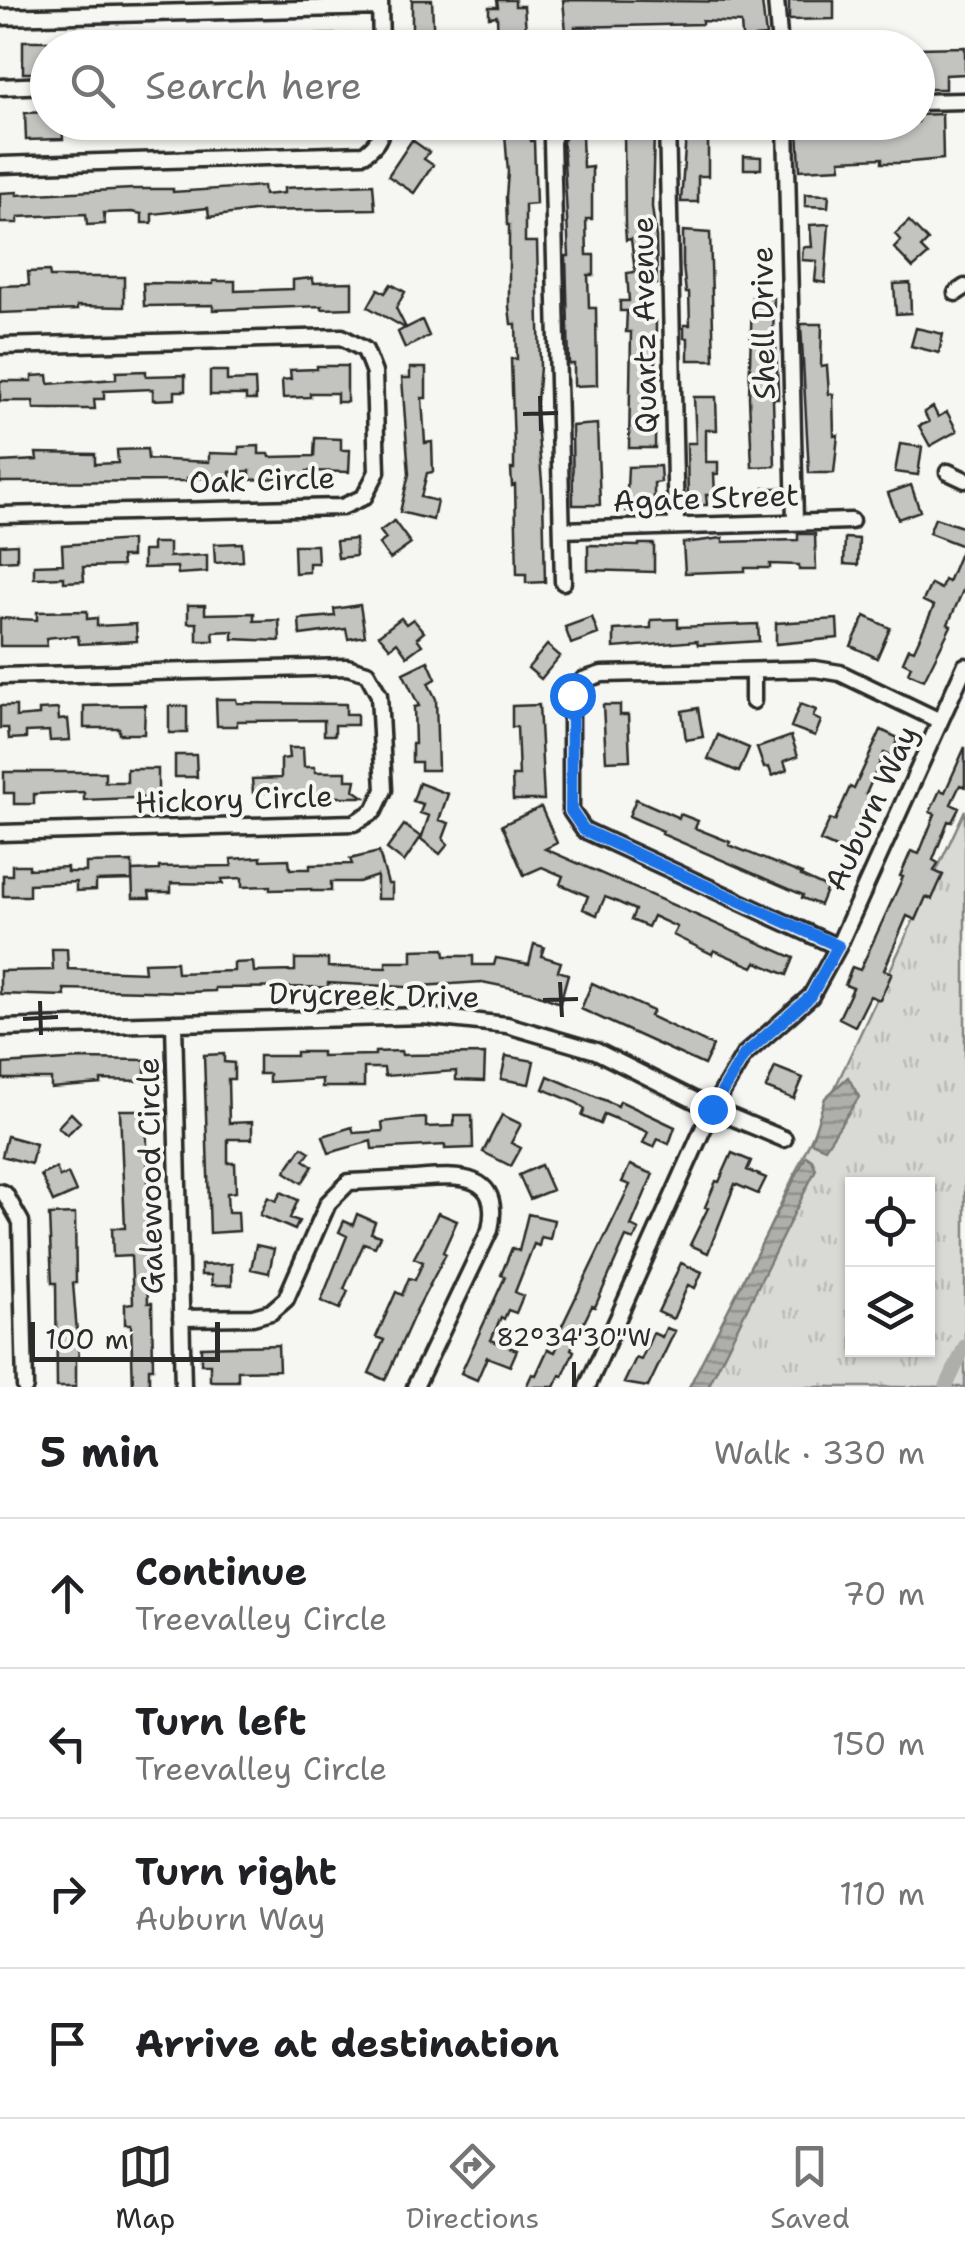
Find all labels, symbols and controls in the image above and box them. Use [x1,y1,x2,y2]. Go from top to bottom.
search box [30,30,935,140]
icon: search [65,58,120,113]
text: Search here [145,60,362,111]
street label: Quartz Avenue [622,216,666,434]
street label: Shell Drive [741,246,785,400]
street label: Oak Circle [188,457,336,503]
street label: Agate Street [612,474,800,522]
route start [550,673,596,719]
street label: Auburn Way [815,718,927,898]
street label: Hickory Circle [135,775,333,823]
street label: Drycreek Drive [268,973,480,1017]
street label: Galewood Circle [127,1057,173,1295]
route end [690,1087,736,1133]
map controls [845,1177,935,1357]
button: locate [845,1177,935,1267]
button: layers [845,1267,935,1357]
scale bar [30,1317,220,1362]
text: 100 m [45,1320,129,1358]
text: 82°34'30"W [497,1320,651,1354]
text: 5 min [40,1424,159,1480]
text: Walk · 330 m [714,1431,925,1474]
text: Continue [135,1546,307,1597]
icon: ahead [40,1566,95,1621]
text: 70 m [842,1572,925,1615]
text: Treevalley Circle [135,1597,387,1640]
text: Turn left [135,1696,307,1747]
icon: left [40,1716,95,1771]
text: 150 m [832,1722,925,1765]
text: Treevalley Circle [135,1747,387,1790]
text: Turn right [135,1846,337,1897]
icon: right [40,1866,95,1921]
text: 110 m [839,1872,925,1915]
text: Auburn Way [135,1897,325,1940]
icon: arrive [40,2016,95,2071]
text: Arrive at destination [135,2018,559,2069]
tab: Map [115,2139,175,2237]
tab: Directions [406,2139,539,2237]
tab: Saved [770,2139,850,2237]

